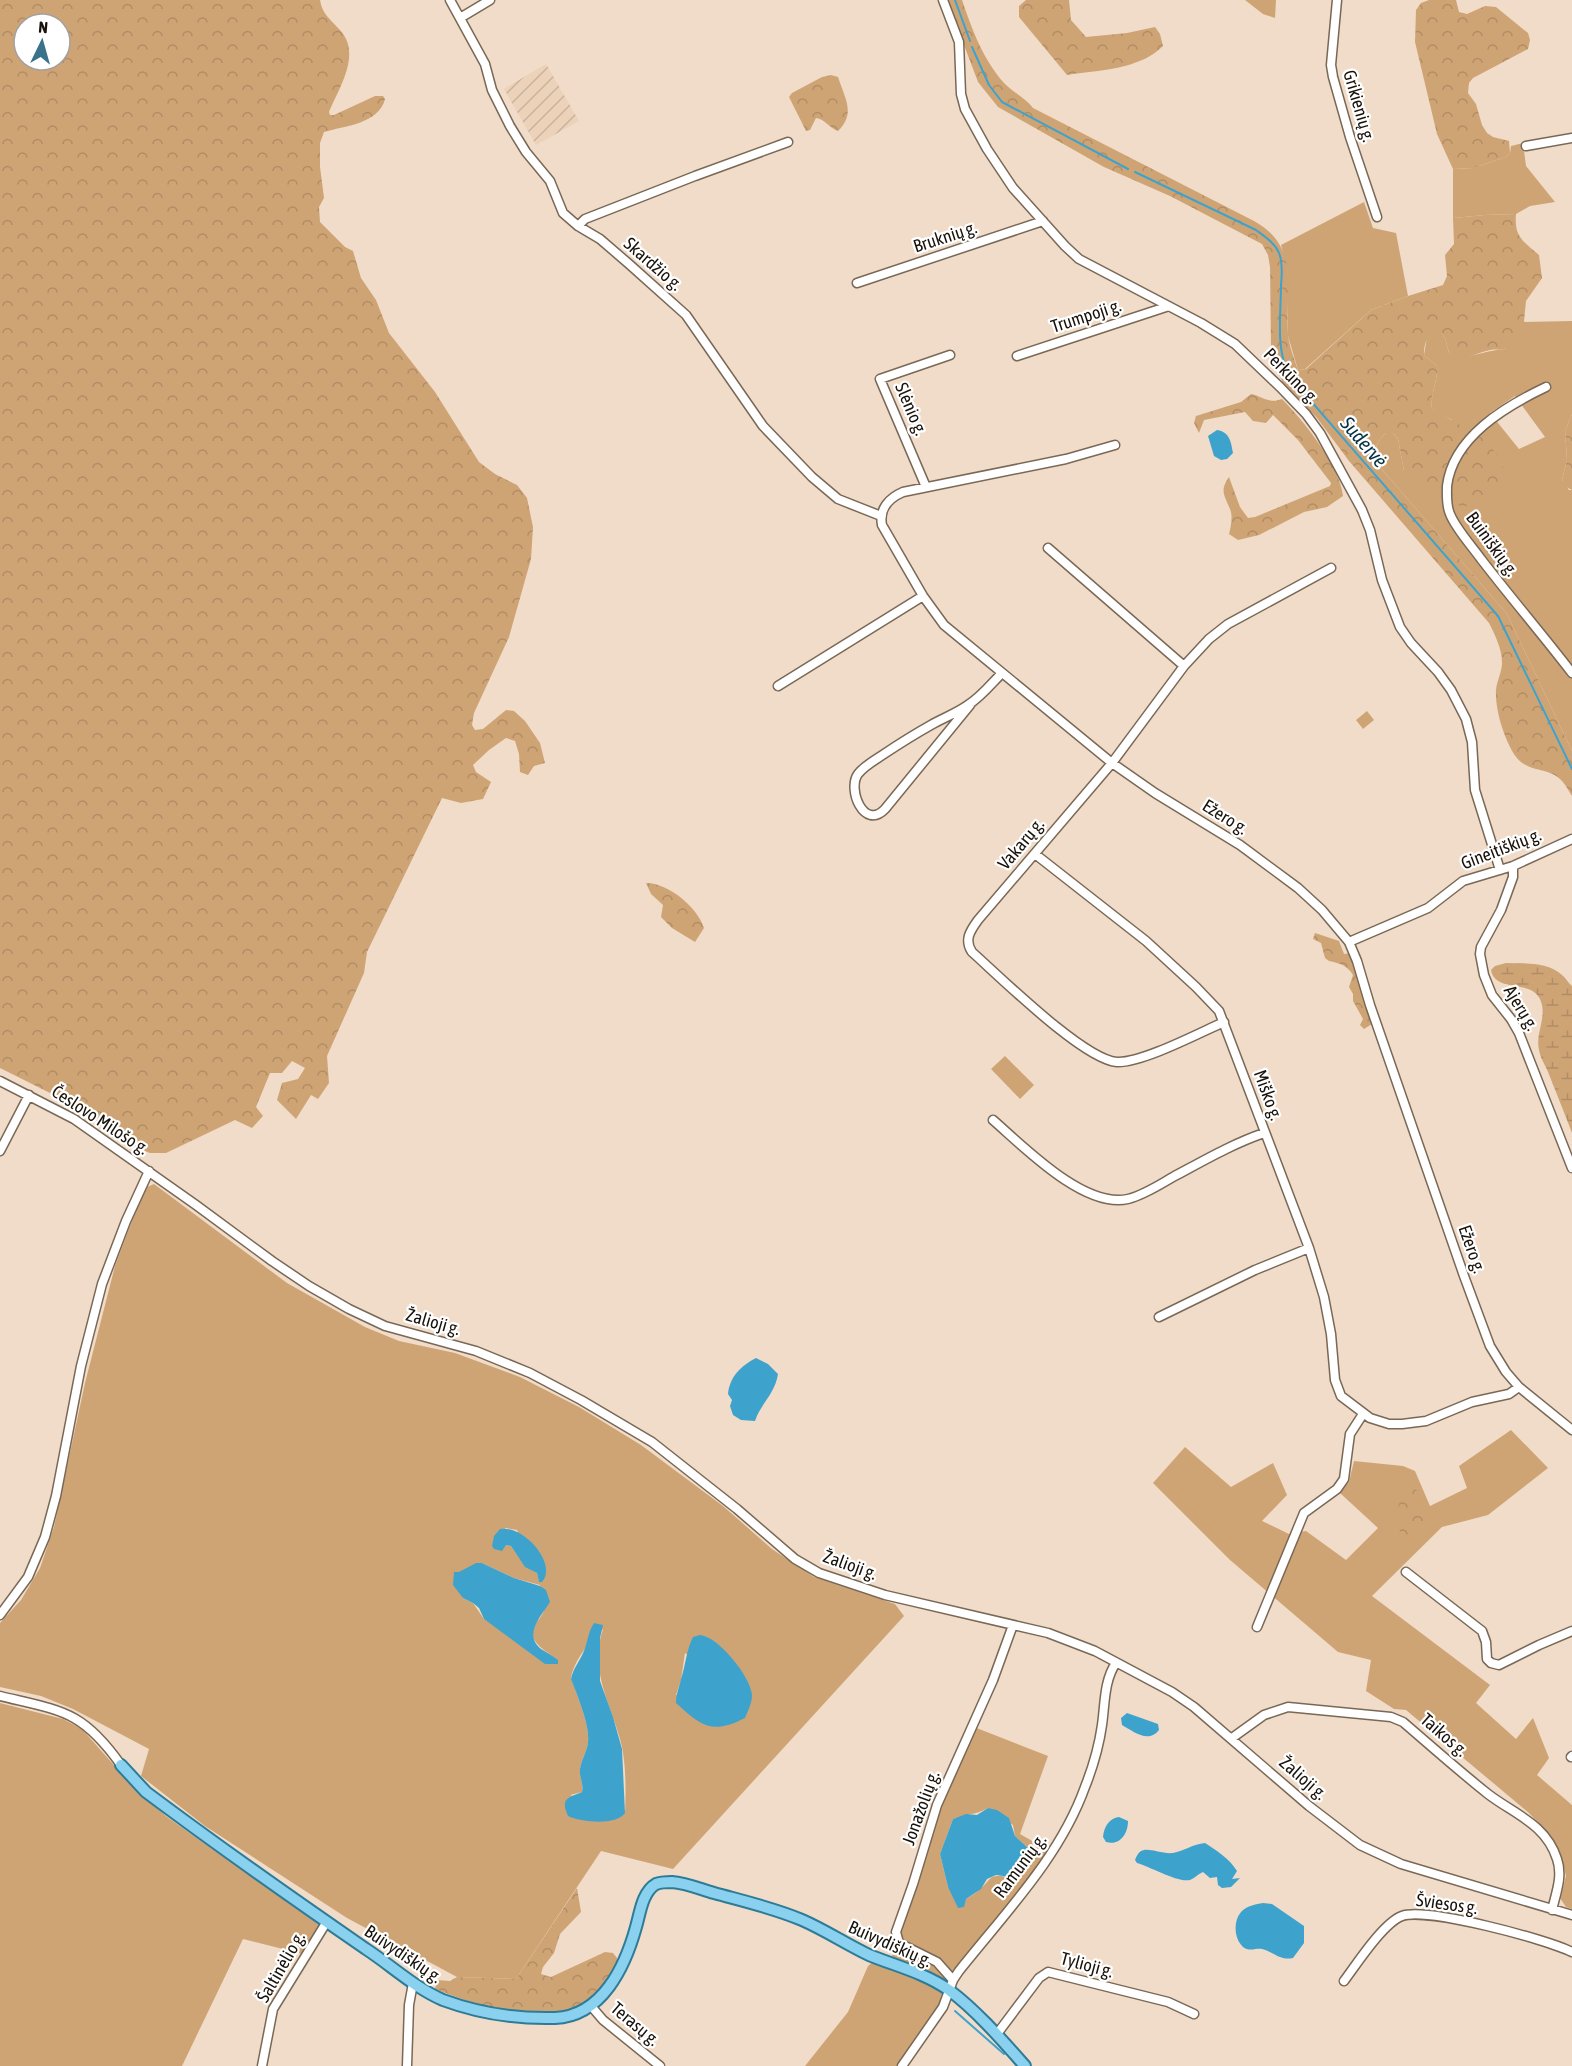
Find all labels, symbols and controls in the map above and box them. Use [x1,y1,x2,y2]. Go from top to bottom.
north arrow [12,12,72,72]
text: N [38,18,49,36]
street label: Grikienių g. [1339,68,1380,144]
street label: Bruknių g. [910,216,979,257]
street label: Skardžio g. [620,233,687,295]
street label: Trumpoji g. [1048,294,1124,337]
street label: Perkūno g. [1260,343,1323,408]
street label: Slėnio g. [891,379,932,438]
water label: Sudervė [1335,411,1393,472]
street label: Buiniškių g. [1462,508,1523,580]
street label: Ežero g. [1199,795,1252,839]
street label: Vakarų g. [993,814,1048,874]
street label: Gineitiškių g. [1458,824,1544,873]
street label: Ajerų g. [1500,982,1543,1034]
street label: Miško g. [1250,1067,1287,1123]
street label: Česlovo Milošo g. [48,1081,153,1159]
street label: Ežero g. [1455,1222,1490,1276]
street label: Žalioji g. [404,1304,463,1339]
street label: Žalioji g. [820,1545,880,1584]
street label: Taikos g. [1417,1709,1472,1761]
street label: Žalioji g. [1275,1751,1331,1804]
street label: Jonažolių g. [897,1768,944,1848]
street label: Ramunių g. [989,1830,1050,1902]
street label: Šviesos g. [1415,1889,1479,1918]
street label: Buivydiškių g. [845,1916,935,1971]
street label: Buivydiškių g. [361,1920,446,1987]
street label: Šaltinėlio g. [252,1928,309,2006]
street label: Tylioji g. [1058,1947,1116,1982]
street label: Terasų g. [607,1997,664,2050]

